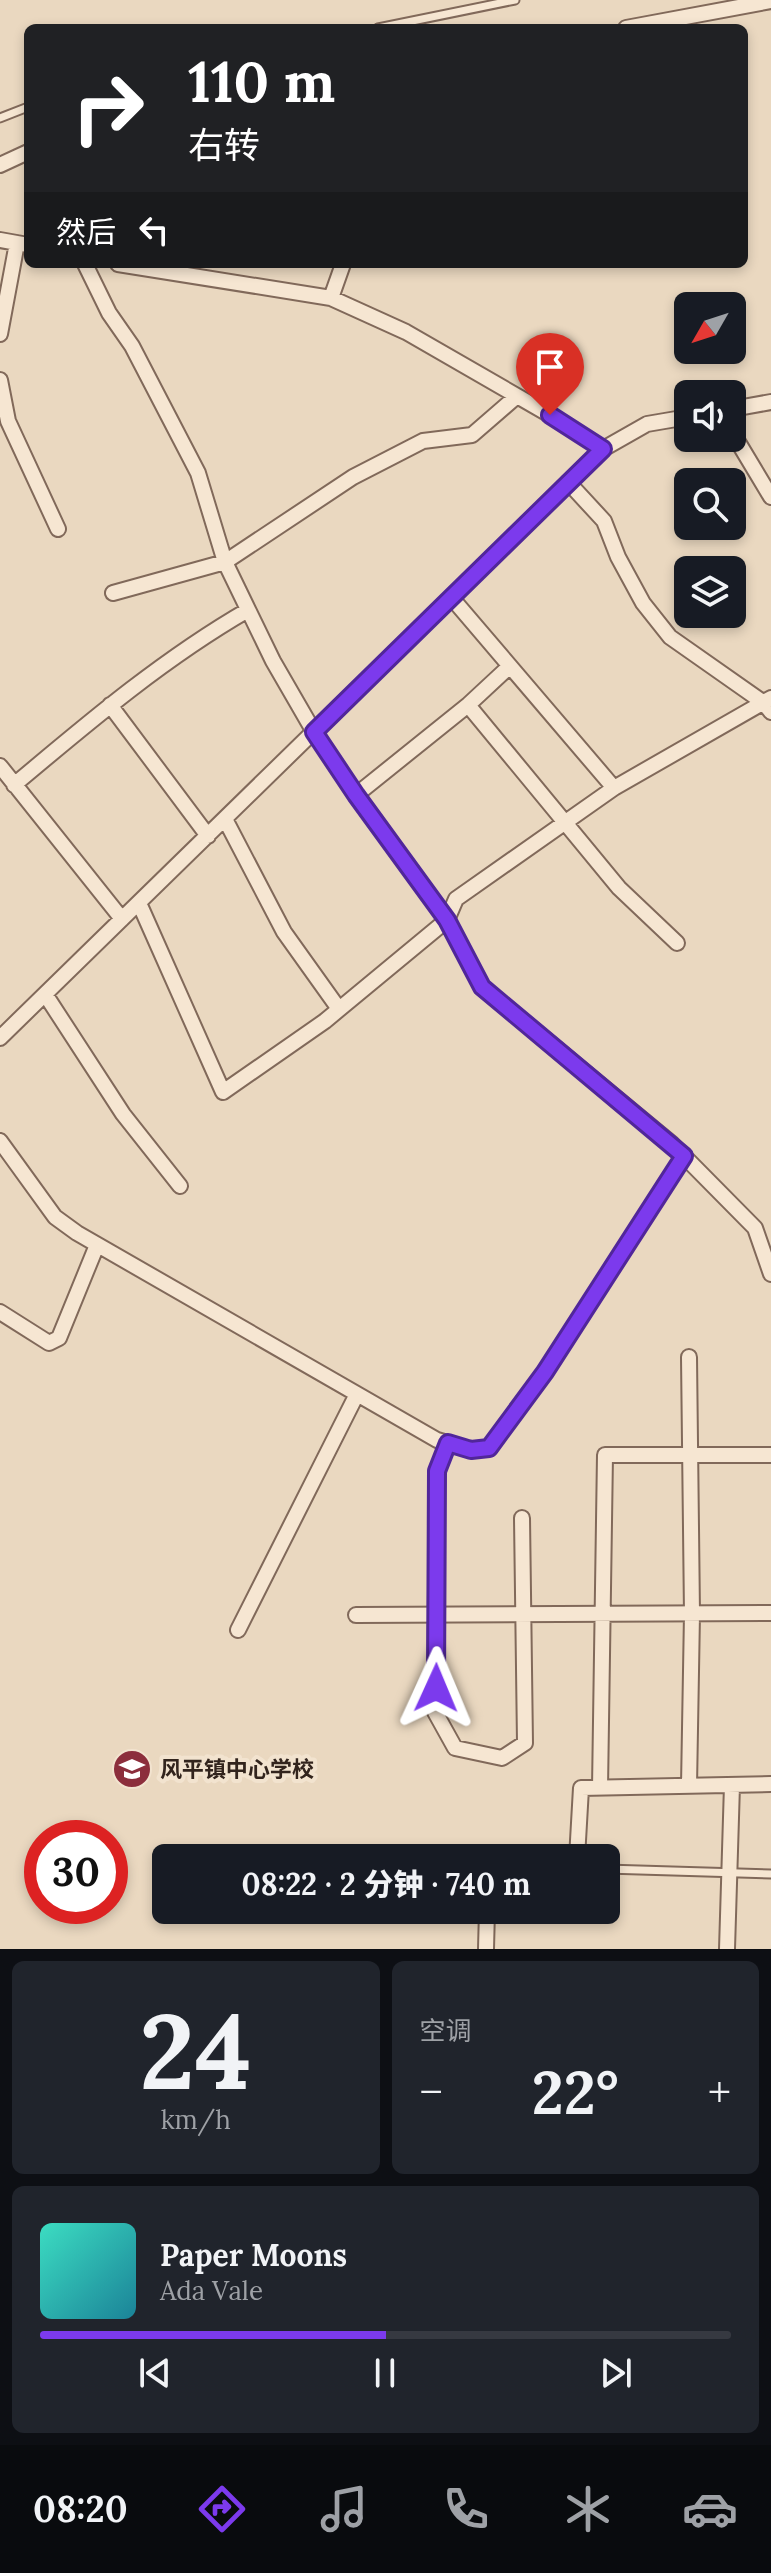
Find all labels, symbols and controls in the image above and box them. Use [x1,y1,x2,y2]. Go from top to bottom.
text: 110 m [188,46,335,117]
icon: right [56,56,160,160]
text: 右转 [188,122,260,168]
icon: left [132,208,176,252]
text: 然后 [56,213,116,251]
north arrow [674,292,746,364]
map controls [674,292,746,628]
pin [516,333,584,415]
icon: arrive [528,345,572,389]
button: sound [674,380,746,452]
button: search [674,468,746,540]
button: layers [674,556,746,628]
position arrow [394,1646,478,1730]
school or university icon: 风平镇中心学校 [111,1748,153,1790]
place label: 风平镇中心学校 [160,1755,314,1783]
speed limit sign: 30 [24,1820,128,1924]
text: 08:22 · 2 分钟 · 740 m [241,1865,531,1903]
text: 24 [140,1984,252,2117]
text: 空调 [420,2014,472,2047]
text: 22° [532,2054,619,2130]
text: − [420,2064,443,2120]
text: + [708,2064,731,2120]
text: km/h [161,2103,231,2136]
text: Paper Moons [160,2236,347,2274]
text: Ada Vale [160,2274,263,2307]
icon: previous [133,2351,177,2395]
icon: pause [363,2351,407,2395]
icon: next [594,2351,638,2395]
icon: directions [194,2481,250,2537]
icon: music [316,2481,372,2537]
icon: phone [438,2481,494,2537]
icon: climate [560,2481,616,2537]
icon: car [682,2481,738,2537]
text: 08:20 [33,2486,128,2532]

